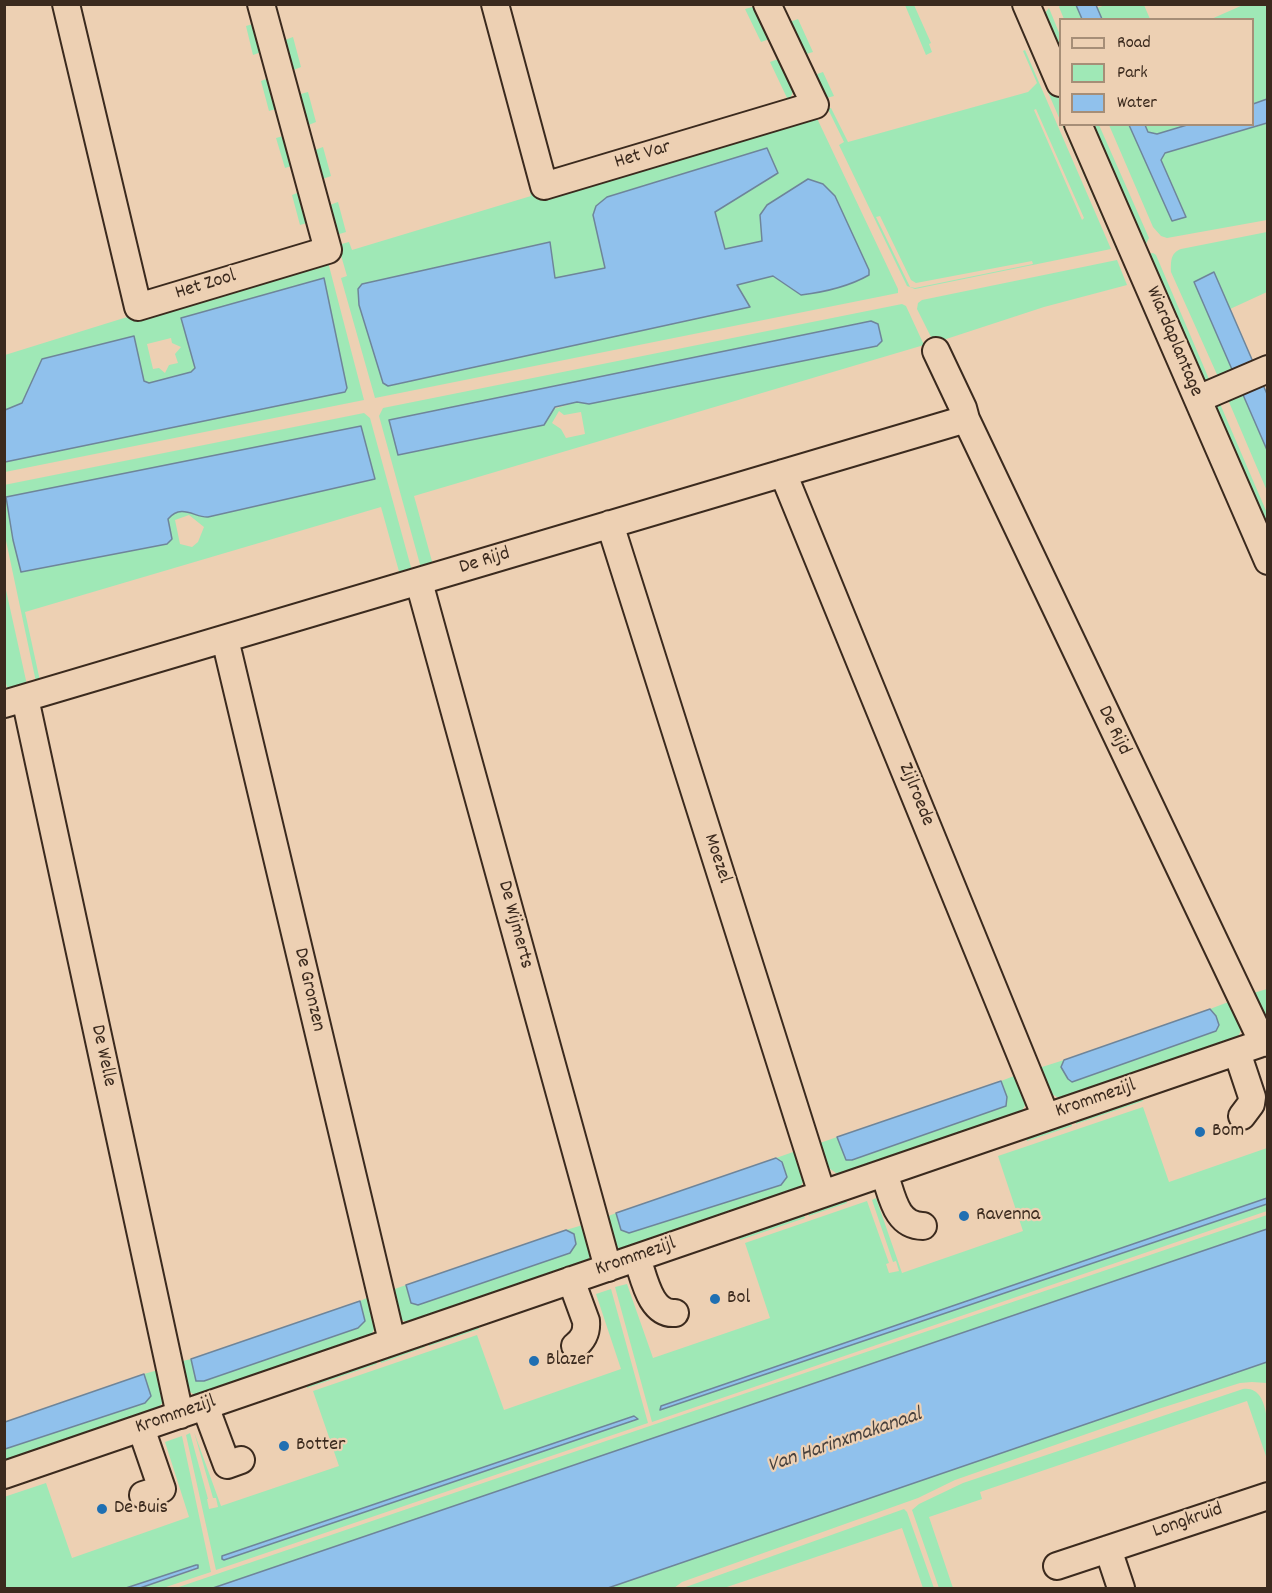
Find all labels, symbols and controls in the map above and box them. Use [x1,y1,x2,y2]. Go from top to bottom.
legend [1059,18,1254,126]
text: Road [1117,31,1151,56]
text: Park [1117,61,1148,86]
text: Water [1117,91,1157,116]
street label: Het Var [612,136,674,176]
street label: Het Zool [173,265,239,307]
street label: Wiardaplantage [1139,283,1207,401]
street label: De Rijd [457,543,513,581]
street label: De Rijd [1091,702,1135,760]
street label: Zijlroede [892,760,938,830]
street label: Moezel [697,831,735,887]
street label: De Wijmerts [491,879,537,971]
street label: De Gronzen [287,946,329,1034]
street label: De Welle [84,1023,120,1089]
street label: Krommezijl [1053,1075,1139,1125]
place label: Bom [1212,1120,1244,1144]
marker: Bom [1193,1125,1207,1139]
place label: Ravenna [976,1204,1040,1228]
marker: Ravenna [957,1209,971,1223]
street label: Krommezijl [593,1233,679,1283]
place label: Bol [727,1287,750,1311]
marker: Bol [708,1292,722,1306]
place label: Blazer [546,1349,593,1373]
marker: Blazer [527,1354,541,1368]
street label: Krommezijl [133,1391,219,1441]
water label: Van Harinxmakanaal [765,1404,925,1480]
place label: Botter [296,1434,345,1458]
marker: Botter [277,1439,291,1453]
place label: De Buis [114,1497,168,1521]
street label: Longkruid [1150,1499,1226,1545]
marker: De Buis [95,1502,109,1516]

